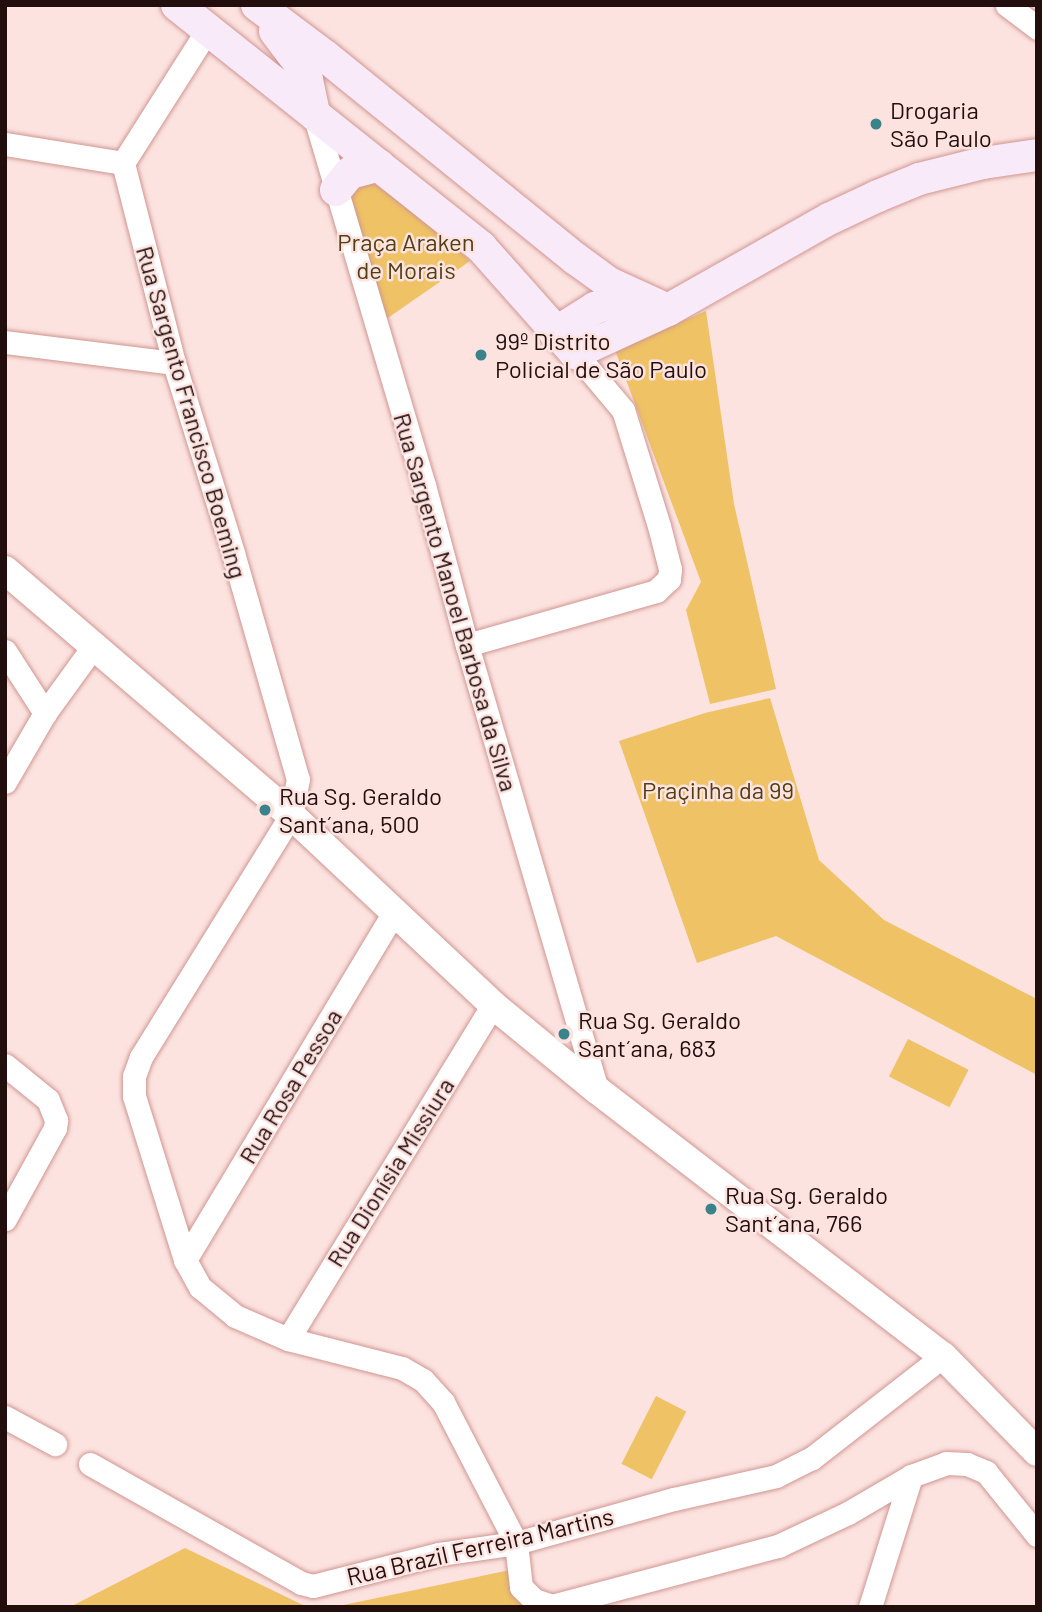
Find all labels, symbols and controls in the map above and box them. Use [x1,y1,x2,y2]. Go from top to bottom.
place label: Drogaria São Paulo [890,96,992,152]
marker: Drogaria São Paulo [868,116,884,132]
park label: Praça Araken de Morais [337,228,475,284]
street label: Rua Sargento Francisco Boeming [131,243,253,581]
place label: 99º Distrito Policial de São Paulo [495,327,707,383]
marker: 99º Distrito Policial de São Paulo [473,347,489,363]
street label: Rua Sargento Manoel Barbosa da Silva [388,410,524,794]
park label: Praçinha da 99 [642,776,794,804]
place label: Rua Sg. Geraldo Sant´ana, 500 [279,782,442,838]
marker: Rua Sg. Geraldo Sant´ana, 500 [257,802,273,818]
street label: Rua Rosa Pessoa [233,1003,347,1169]
place label: Rua Sg. Geraldo Sant´ana, 683 [578,1006,741,1062]
marker: Rua Sg. Geraldo Sant´ana, 683 [556,1026,572,1042]
street label: Rua Dionísia Missiura [320,1072,460,1272]
place label: Rua Sg. Geraldo Sant´ana, 766 [725,1181,888,1237]
marker: Rua Sg. Geraldo Sant´ana, 766 [703,1201,719,1217]
street label: Rua Brazil Ferreira Martins [344,1501,616,1591]

